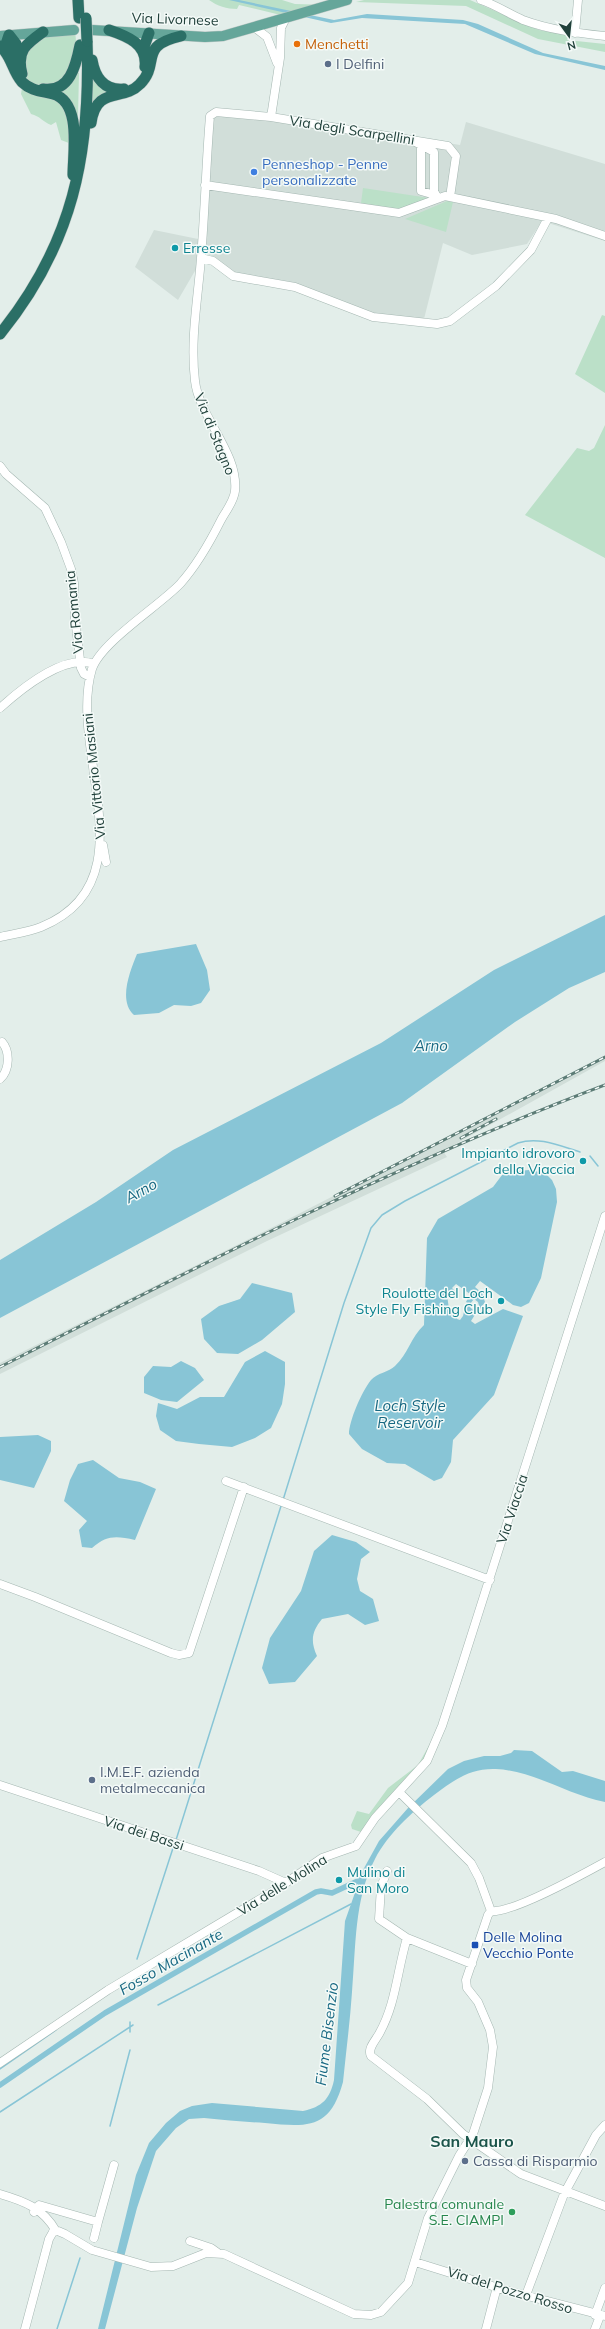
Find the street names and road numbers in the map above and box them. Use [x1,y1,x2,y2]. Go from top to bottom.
street label: Via Livornese [131,8,219,30]
street label: Via degli Scarpellini [288,111,416,149]
street label: Via di Stagno [190,390,240,478]
street label: Via Romania [61,570,87,654]
street label: Via Vittorio Masiani [78,712,110,840]
street label: Via Viaccia [492,1472,532,1546]
street label: Via dei Bassi [102,1812,186,1854]
street label: Via delle Molina [234,1850,330,1920]
street label: Via del Pozzo Rosso [445,2262,575,2318]

